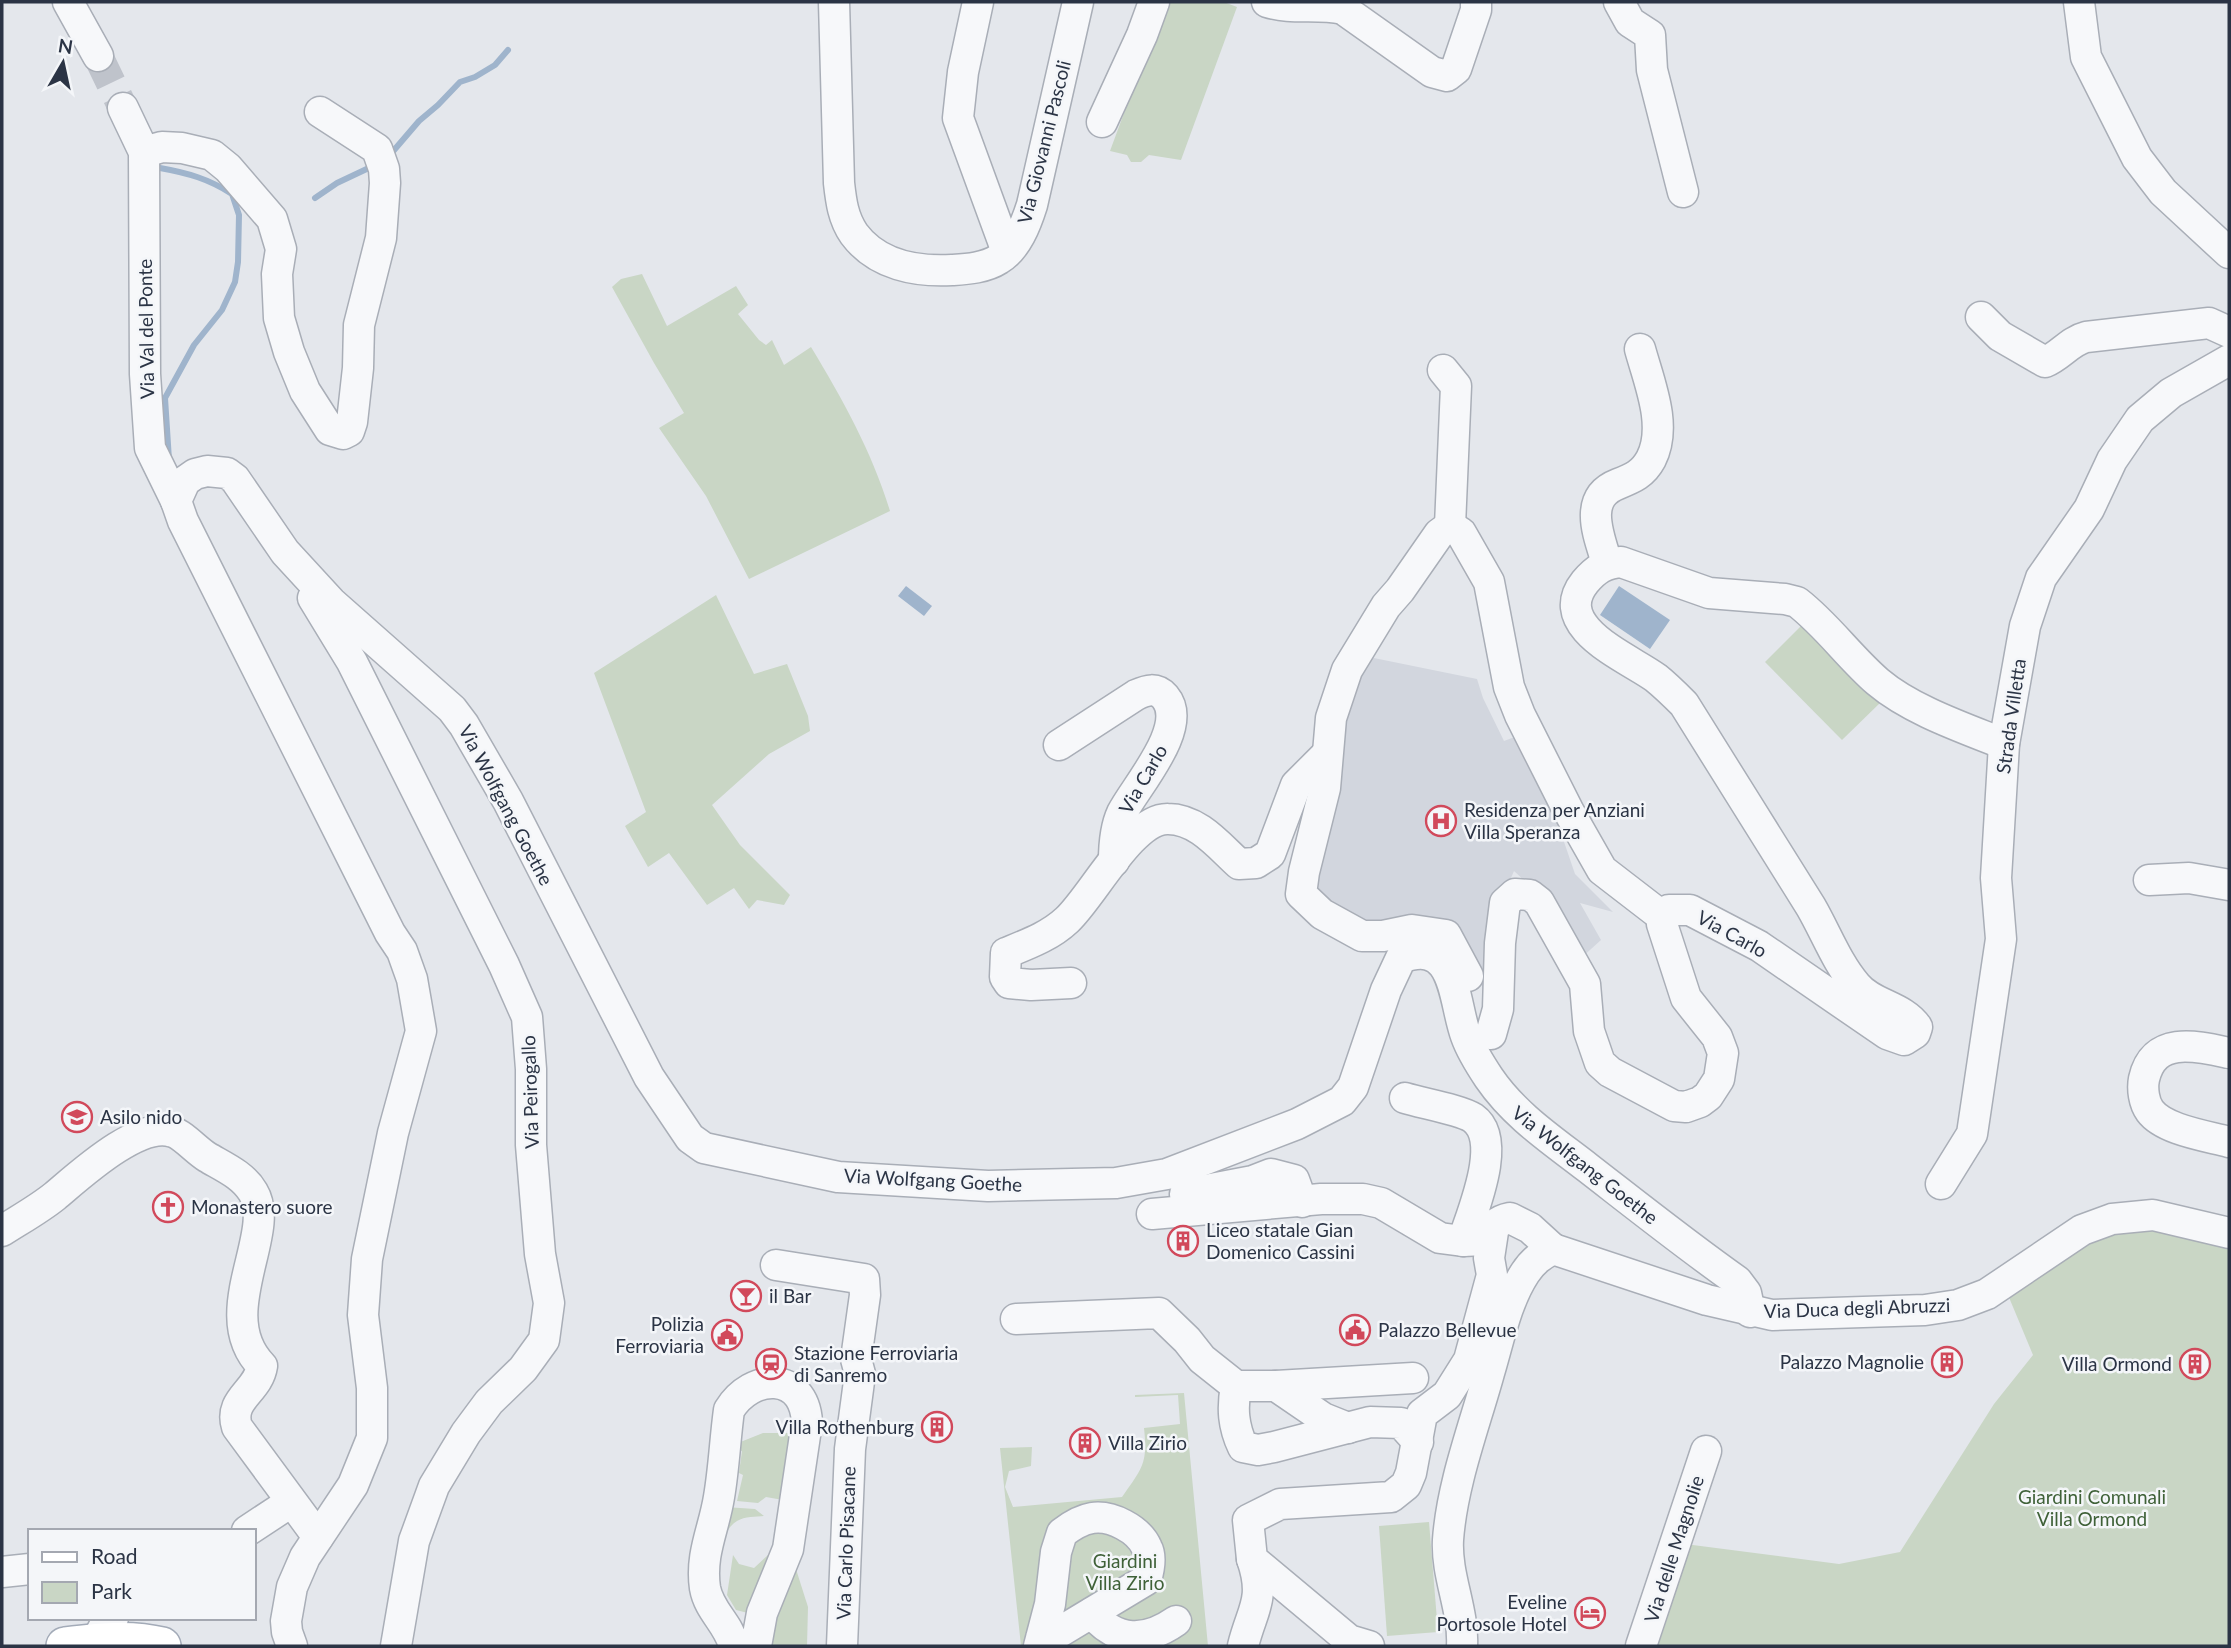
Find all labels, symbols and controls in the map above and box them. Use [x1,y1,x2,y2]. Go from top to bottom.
north arrow [28,28,98,98]
text: N [57,33,75,58]
street label: Via Giovanni Pascoli [1012,58,1075,226]
street label: Via Val del Ponte [133,259,158,399]
street label: Strada Villetta [1991,657,2030,775]
street label: Via Wolfgang Goethe [454,721,558,889]
street label: Via Carlo [1114,740,1172,817]
place label: Residenza per Anziani Villa Speranza [1464,798,1645,843]
hospital icon: Residenza per Anziani Villa Speranza [1424,804,1458,838]
street label: Via Carlo [1693,905,1771,962]
street label: Via Peirogallo [516,1035,543,1149]
school or university icon: Asilo nido [60,1100,94,1134]
street label: Via Wolfgang Goethe [1508,1101,1663,1229]
place label: Asilo nido [100,1105,182,1128]
street label: Via Wolfgang Goethe [843,1163,1023,1196]
church icon: Monastero suore [151,1190,185,1224]
place label: Monastero suore [191,1195,333,1218]
place label: Liceo statale Gian Domenico Cassini [1206,1218,1355,1263]
building icon: Liceo statale Gian Domenico Cassini [1166,1224,1200,1258]
bar icon: il Bar [729,1279,763,1313]
place label: il Bar [769,1284,811,1307]
street label: Via Duca degli Abruzzi [1763,1293,1951,1322]
place label: Polizia Ferroviaria [615,1312,704,1357]
public building icon: Palazzo Bellevue [1338,1313,1372,1347]
public building icon: Polizia Ferroviaria [710,1318,744,1352]
place label: Palazzo Bellevue [1378,1318,1517,1341]
place label: Stazione Ferroviaria di Sanremo [794,1341,958,1386]
building icon: Palazzo Magnolie [1930,1345,1964,1379]
station icon: Stazione Ferroviaria di Sanremo [754,1347,788,1381]
building icon: Villa Ormond [2178,1347,2212,1381]
place label: Palazzo Magnolie [1780,1350,1924,1373]
place label: Villa Ormond [2062,1352,2172,1375]
building icon: Villa Rothenburg [920,1410,954,1444]
place label: Villa Rothenburg [776,1415,914,1438]
building icon: Villa Zirio [1068,1426,1102,1460]
place label: Villa Zirio [1108,1431,1187,1454]
street label: Via Carlo Pisacane [831,1466,860,1620]
street label: Via delle Magnolie [1639,1472,1708,1625]
park label: Giardini Comunali Villa Ormond [2018,1485,2166,1530]
legend [28,1529,256,1620]
text: Road [91,1543,138,1568]
park label: Giardini Villa Zirio [1086,1549,1164,1594]
text: Park [91,1578,132,1603]
place label: Eveline Portosole Hotel [1436,1590,1567,1635]
hotel icon: Eveline Portosole Hotel [1573,1596,1607,1630]

